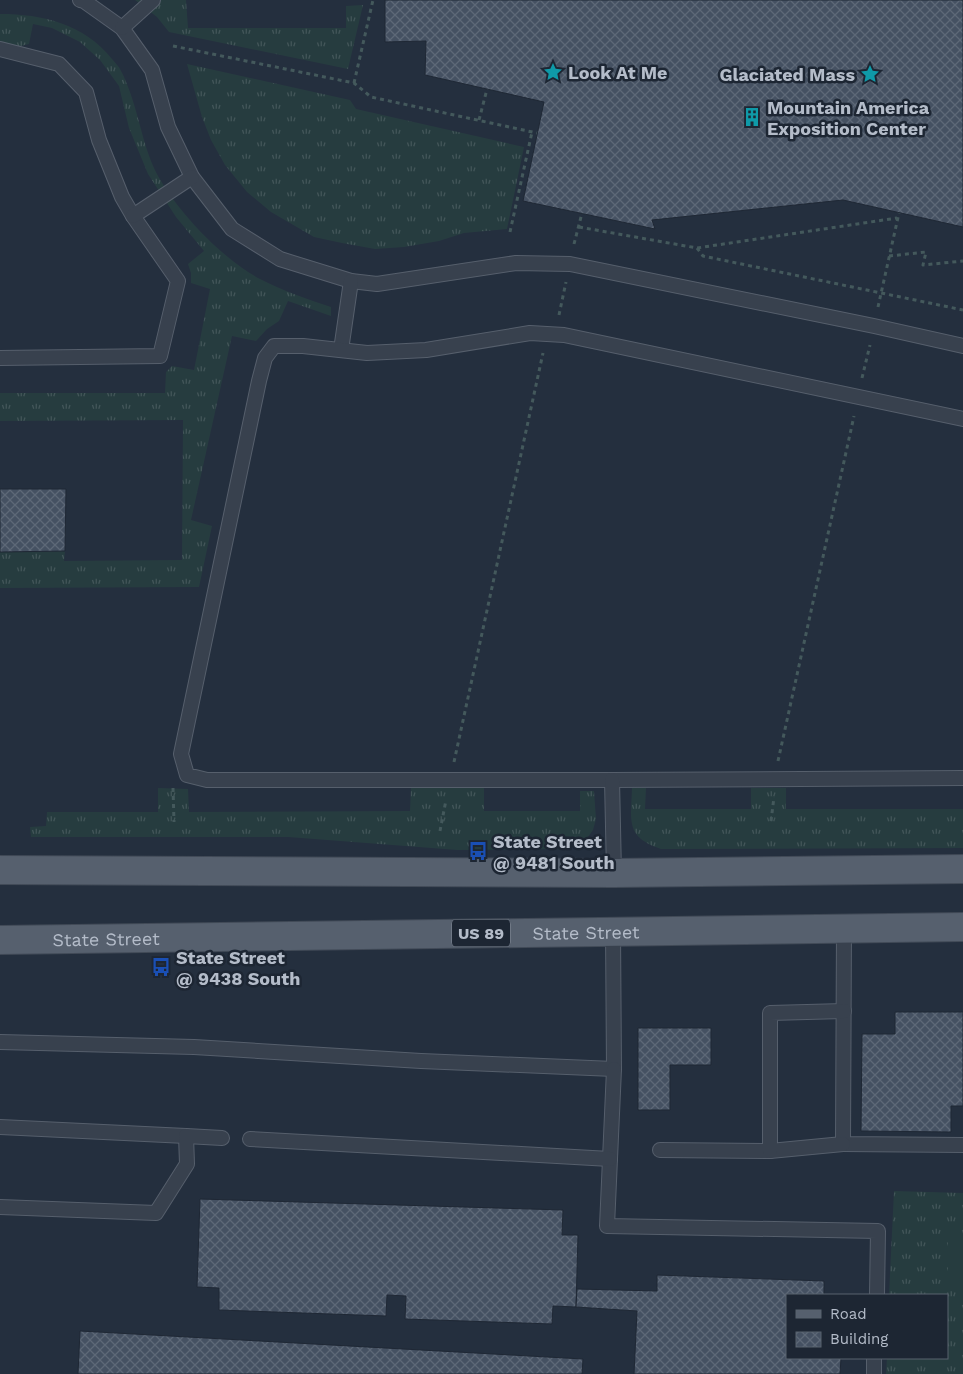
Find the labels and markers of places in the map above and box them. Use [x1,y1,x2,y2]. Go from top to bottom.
place icon: Look At Me [542,61,564,83]
place label: Look At Me [568,62,667,83]
place icon: Glaciated Mass [859,63,881,85]
place label: Glaciated Mass [719,64,855,85]
place label: Mountain America Exposition Center [767,97,930,139]
building icon: Mountain America Exposition Center [741,106,763,128]
place label: State Street @ 9481 South [493,831,615,873]
bus stop icon: State Street @ 9481 South [467,840,489,862]
place label: State Street @ 9438 South [176,947,301,989]
bus stop icon: State Street @ 9438 South [150,956,172,978]

